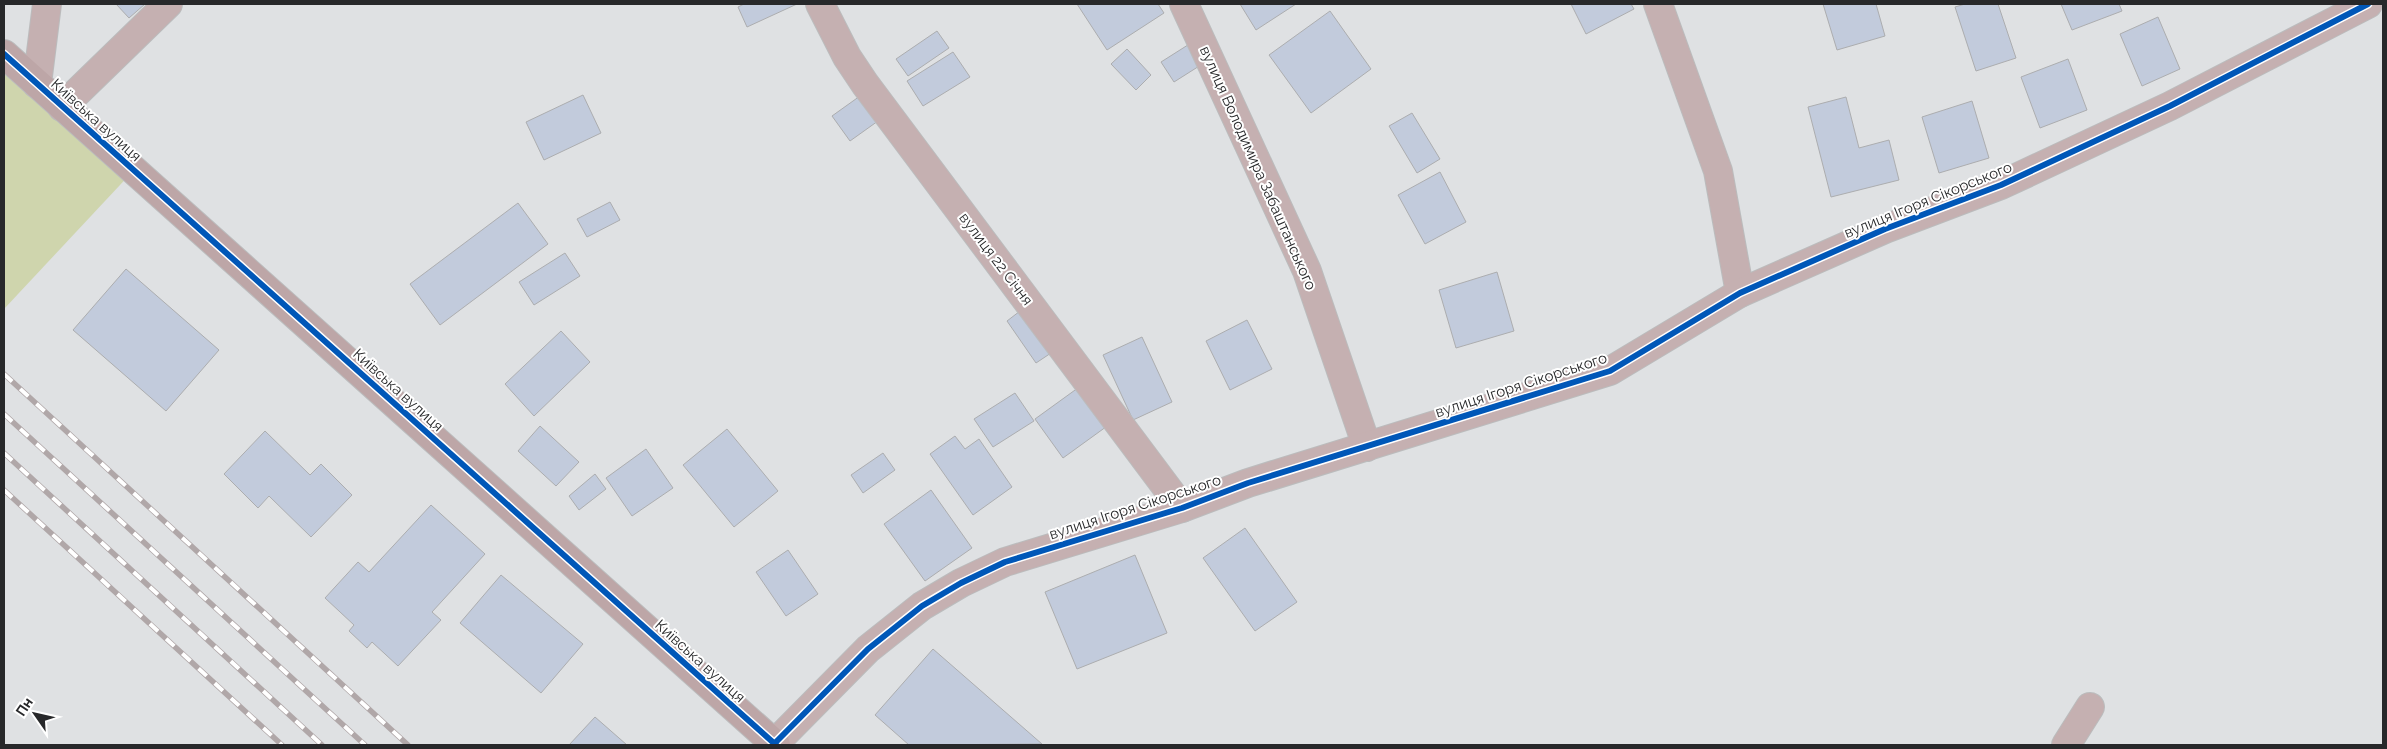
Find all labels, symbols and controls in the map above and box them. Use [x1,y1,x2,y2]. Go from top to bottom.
street label: вулиця Володимира Забаштанського [1196,43,1320,293]
street label: Київська вулиця [47,75,145,165]
street label: вулиця Ігоря Сікорського [1841,158,2015,242]
street label: вулиця 22 Січня [955,209,1037,309]
street label: Київська вулиця [349,345,447,435]
street label: вулиця Ігоря Сікорського [1433,349,1609,421]
street label: вулиця Ігоря Сікорського [1047,471,1223,543]
street label: Київська вулиця [651,616,749,706]
north arrow [10,689,60,739]
text: Пн [12,695,36,719]

